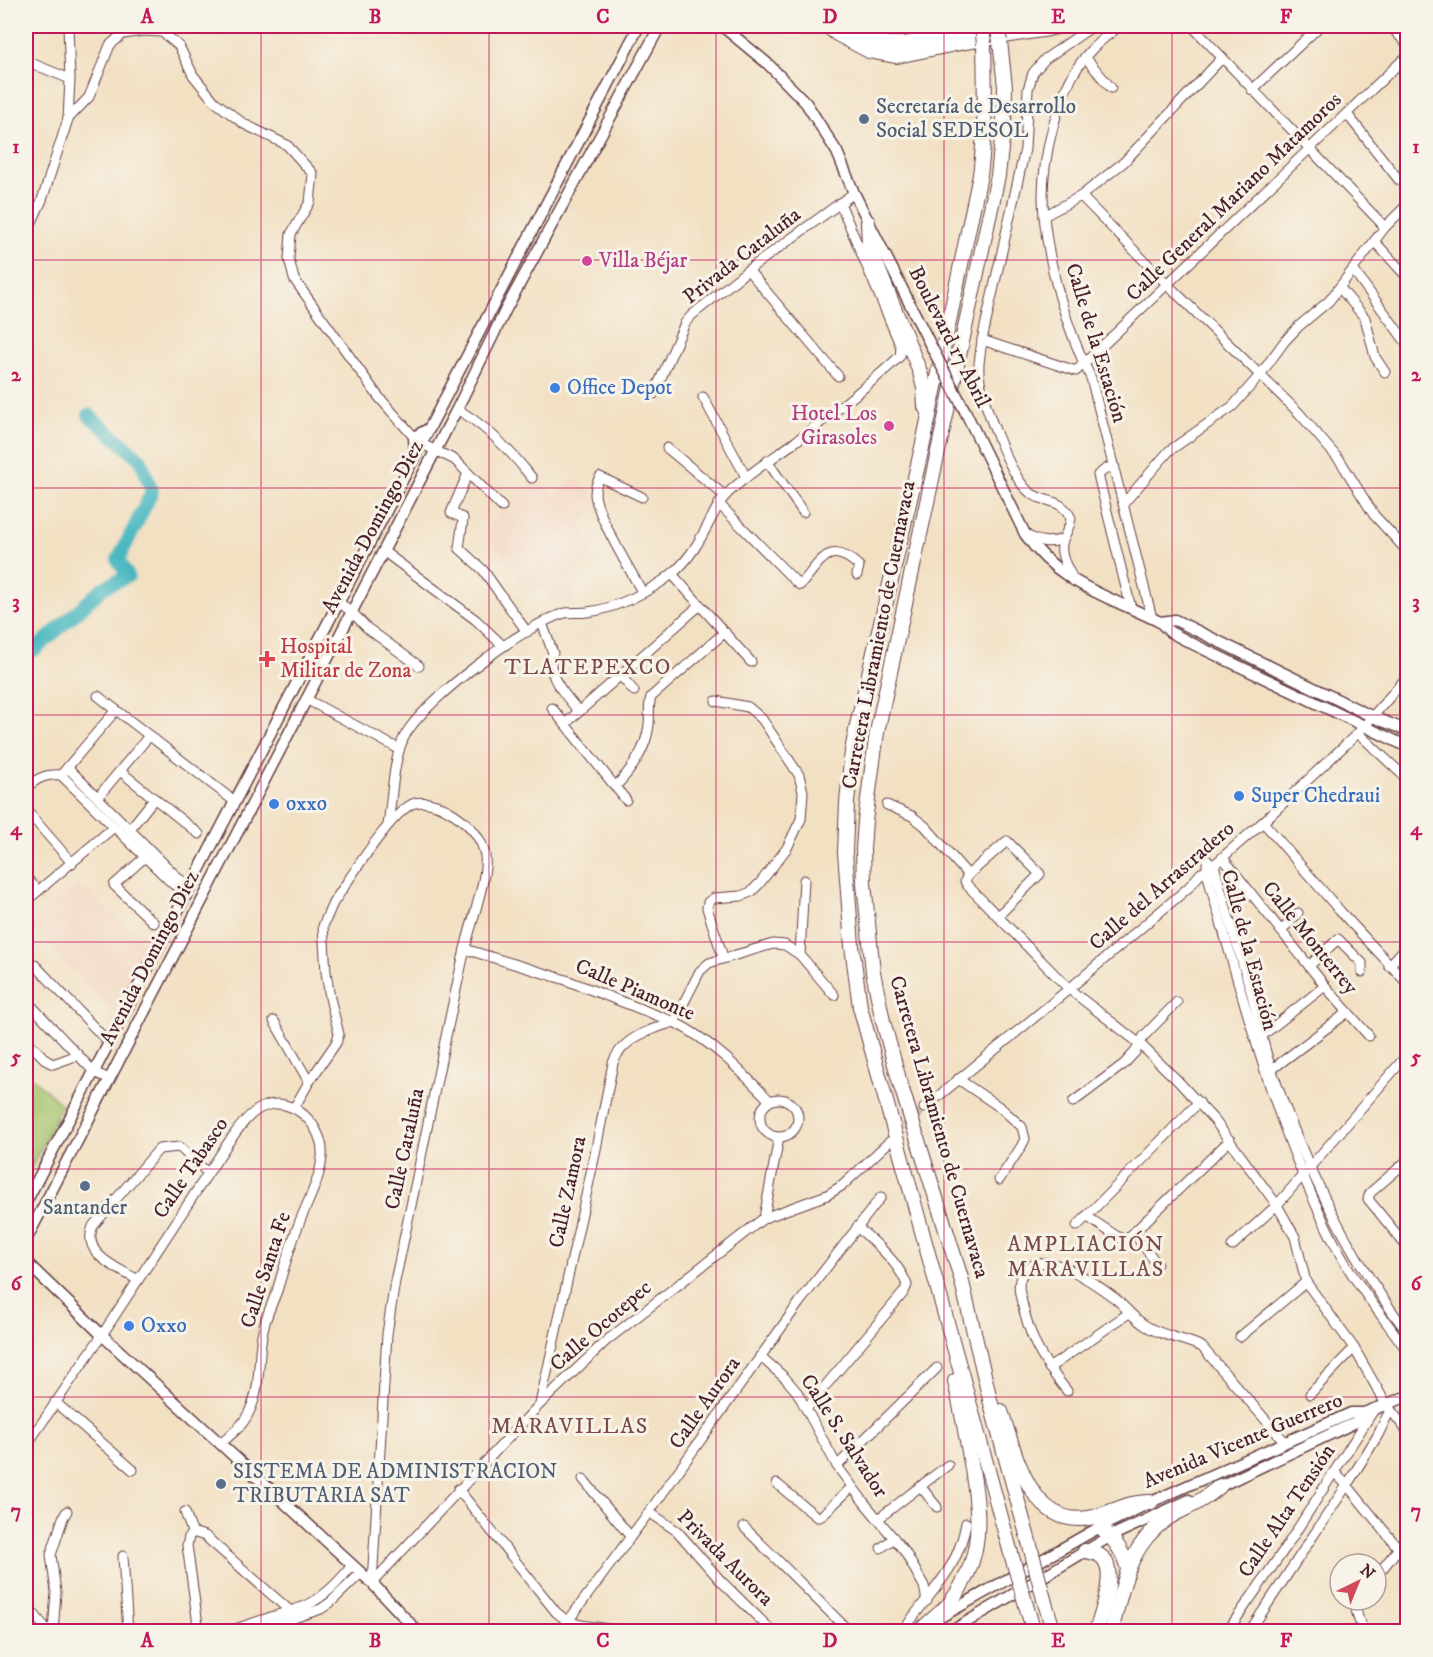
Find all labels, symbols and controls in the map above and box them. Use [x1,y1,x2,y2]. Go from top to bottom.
text: A [140,5,155,30]
text: B [369,5,381,30]
text: C [596,5,610,30]
text: D [823,5,838,30]
text: E [1051,5,1065,30]
text: F [1280,5,1293,30]
street label: Calle General Mariano Matamoros [1121,87,1347,307]
place label: Secretaría de Desarrollo Social SEDESOL [876,94,1076,144]
marker: Secretaría de Desarrollo Social SEDESOL [857,112,871,126]
text: 1 [12,135,20,160]
text: 1 [1412,135,1420,160]
street label: Privada Cataluña [678,202,806,310]
place label: Villa Béjar [598,248,688,274]
marker: Villa Béjar [580,254,594,268]
street label: Calle de la Estación [1059,260,1133,426]
street label: Boulevard 17 Abril [902,262,996,413]
text: 2 [11,363,22,388]
text: 2 [1411,363,1422,388]
place label: Office Depot [567,375,673,401]
marker: Office Depot [548,381,562,395]
place label: Hotel Los Girasoles [791,401,877,451]
marker: Hotel Los Girasoles [882,419,896,433]
street label: Avenida Domingo Diez [316,436,430,618]
street label: Carretera Libramiento de Cuernavaca [836,479,922,791]
text: 3 [12,590,20,615]
text: 3 [1412,590,1420,615]
place label: Hospital Militar de Zona [280,634,412,684]
marker: Hospital Militar de Zona [258,650,276,668]
district label: TLATEPEXCO [504,654,672,681]
place label: Super Chedraui [1251,783,1380,809]
marker: Super Chedraui [1232,789,1246,803]
place label: oxxo [286,791,327,817]
marker: oxxo [267,797,281,811]
street label: Calle del Arrastradero [1084,816,1240,956]
text: 4 [10,817,23,842]
text: 4 [1410,817,1423,842]
street label: Avenida Domingo Diez [95,866,205,1050]
street label: Calle de la Estación [1215,867,1283,1033]
street label: Calle Monterrey [1256,876,1364,1001]
street label: Calle Piamonte [571,953,699,1027]
street label: Carretera Libramiento de Cuernavaca [883,973,995,1281]
text: 5 [10,1045,21,1070]
text: 5 [1410,1045,1421,1070]
street label: Calle Cataluña [379,1086,431,1212]
street label: Calle Tabasco [148,1112,234,1224]
street label: Calle Zamora [543,1134,593,1250]
marker: Santander [78,1179,92,1193]
place label: Santander [43,1195,127,1221]
street label: Calle Santa Fe [235,1208,297,1331]
district label: AMPLIACIÓN MARAVILLAS [1007,1230,1165,1283]
text: 6 [11,1272,23,1297]
text: 6 [1411,1272,1423,1297]
street label: Calle Ocotepec [545,1275,657,1377]
place label: Oxxo [141,1313,187,1339]
marker: Oxxo [122,1319,136,1333]
street label: Calle Aurora [664,1352,746,1454]
street label: Calle S. Salvador [794,1369,894,1503]
street label: Avenida Vicente Guerrero [1139,1387,1347,1495]
district label: MARAVILLAS [491,1413,649,1440]
street label: Calle Alta Tensión [1233,1439,1341,1583]
place label: SISTEMA DE ADMINISTRACION TRIBUTARIA SAT [233,1459,557,1509]
marker: SISTEMA DE ADMINISTRACION TRIBUTARIA SAT [214,1477,228,1491]
text: 7 [11,1499,21,1524]
text: 7 [1411,1499,1421,1524]
street label: Privada Aurora [671,1504,779,1612]
north arrow [1328,1552,1388,1612]
text: N [1356,1560,1379,1584]
text: A [140,1629,155,1654]
text: B [369,1629,381,1654]
text: C [596,1629,610,1654]
text: D [823,1629,838,1654]
text: E [1051,1629,1065,1654]
text: F [1280,1629,1293,1654]

